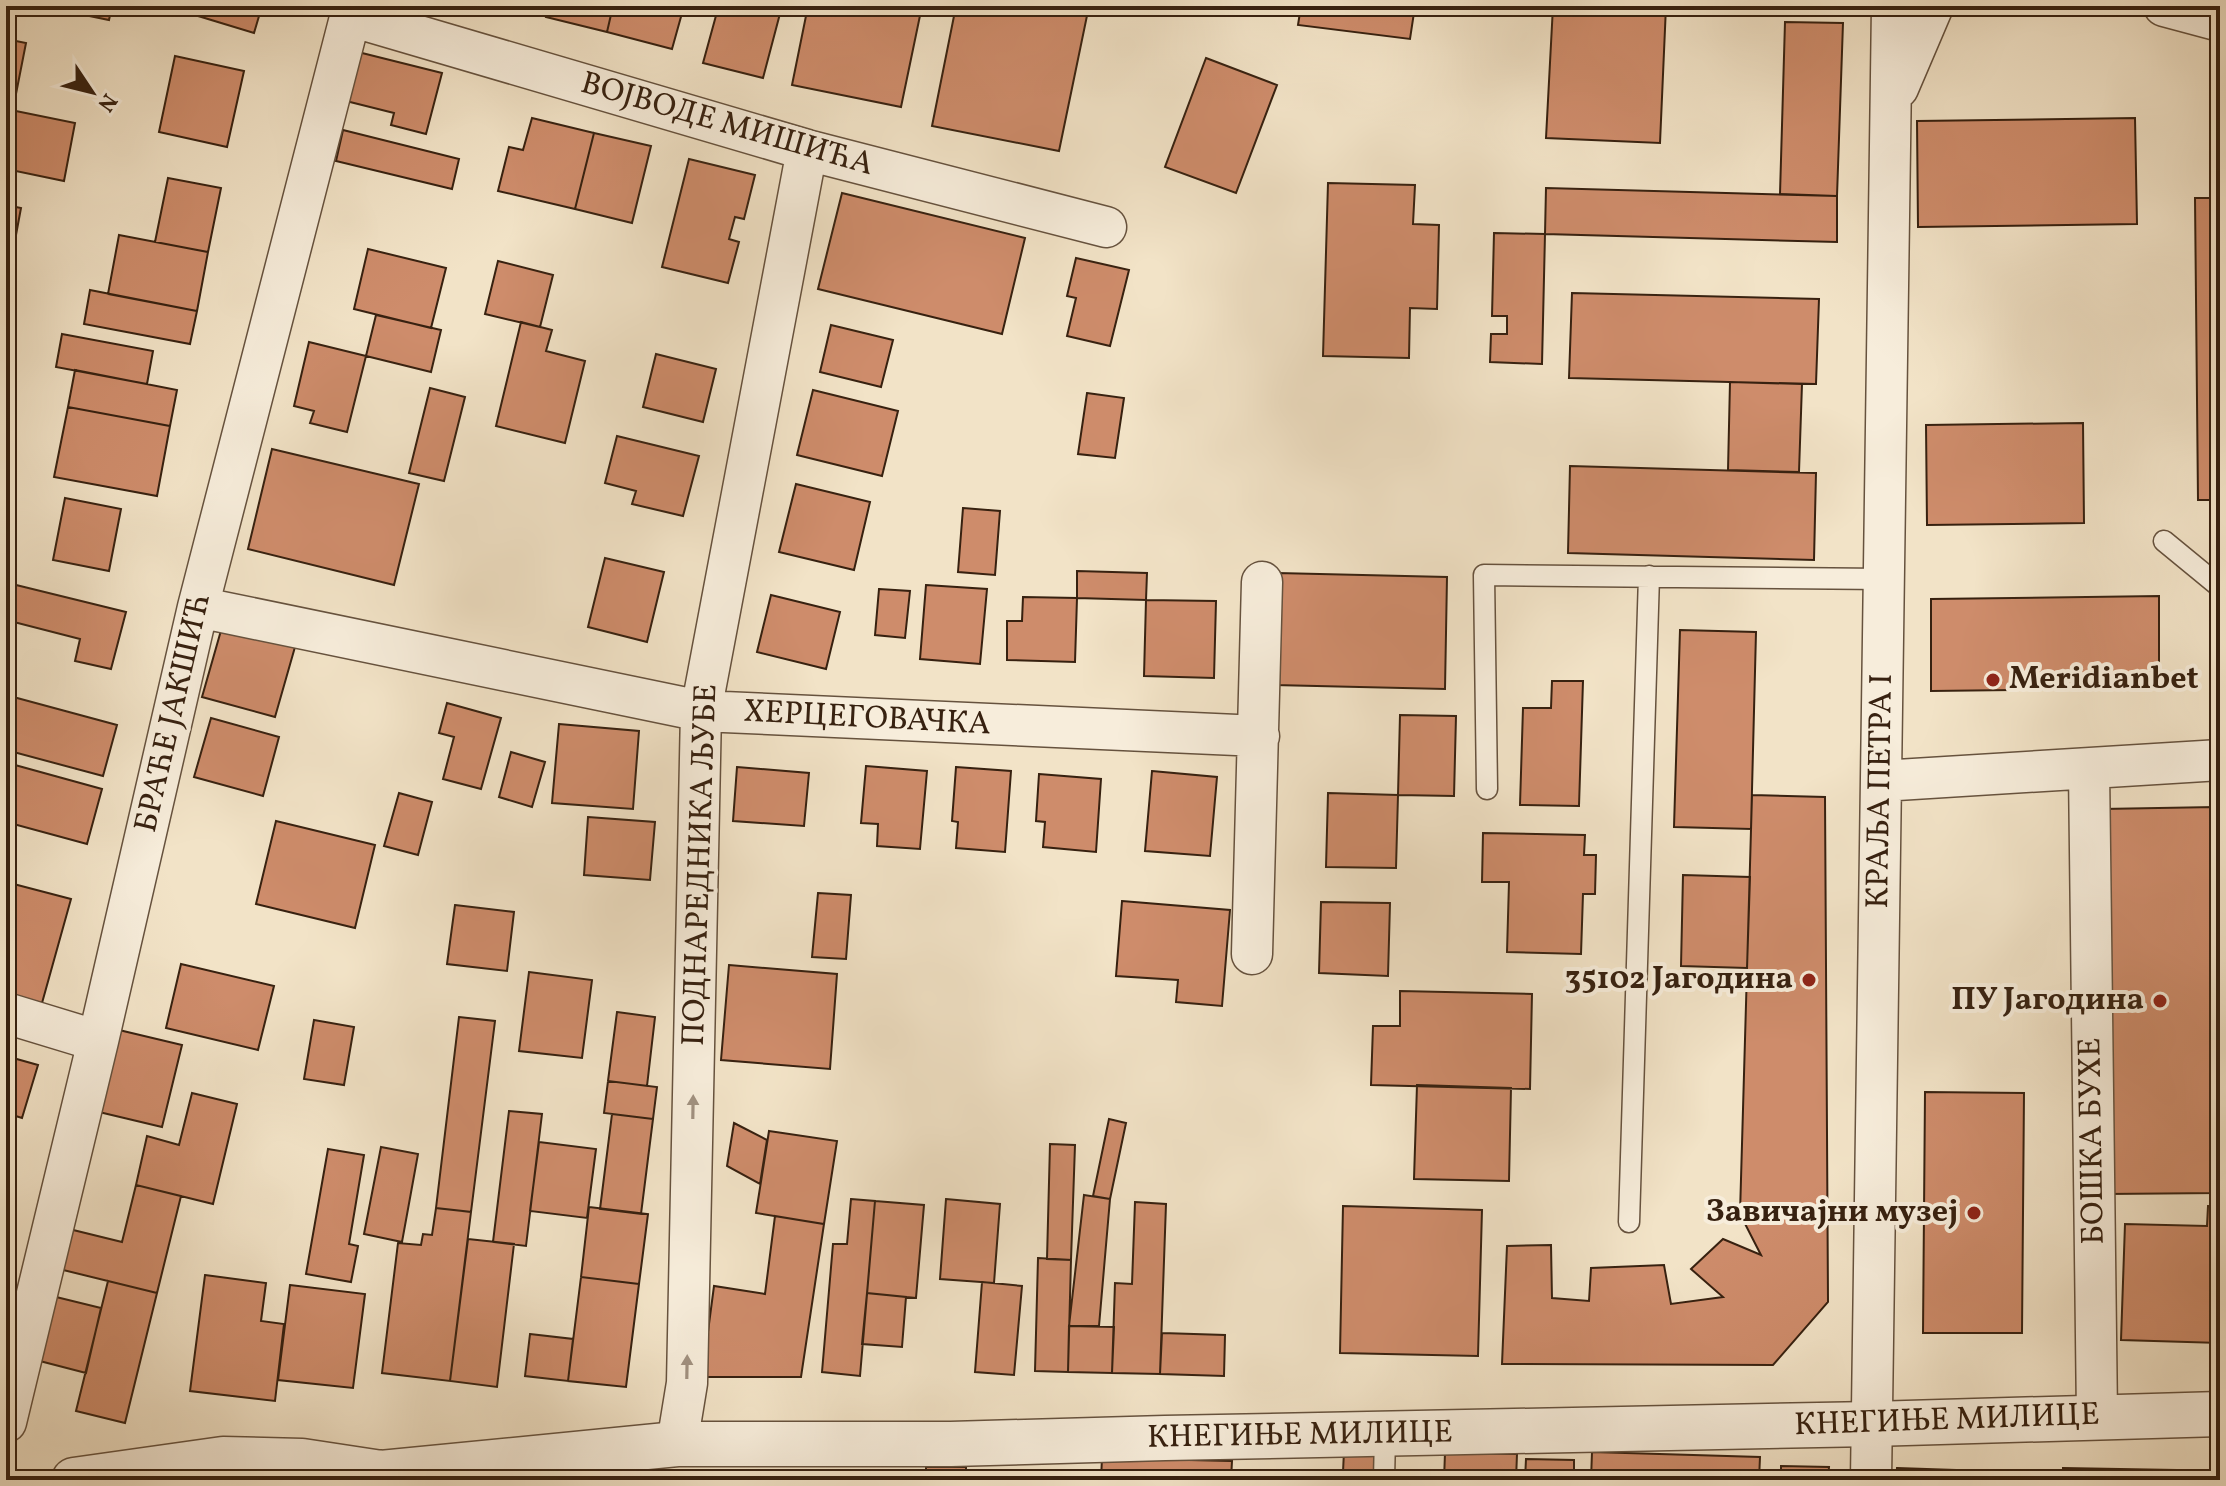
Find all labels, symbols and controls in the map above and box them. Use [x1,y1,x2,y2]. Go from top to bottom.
north arrow [52,52,132,132]
street label: ВОЈВОДЕ МИШИЋА [575,62,879,188]
text: N [89,87,124,117]
street label: БРАЋЕ ЈАКШИЋ [125,589,223,837]
place label: Meridianbet [2009,658,2199,702]
marker: Meridianbet [1984,671,2002,689]
street label: КРАЉА ПЕТРА I [1857,673,1905,909]
street label: ПОДНАРЕДНИКА ЉУБЕ [673,683,729,1047]
street label: ХЕРЦЕГОВАЧКА [742,691,992,747]
place label: 35102 Јагодина [1565,958,1793,1002]
marker: 35102 Јагодина [1800,971,1818,989]
place label: ПУ Јагодина [1951,979,2144,1023]
marker: ПУ Јагодина [2151,992,2169,1010]
street label: БОШКА БУХЕ [2069,1037,2117,1245]
one-way arrow [686,1094,699,1119]
place label: Завичајни музеј [1706,1191,1958,1235]
marker: Завичајни музеј [1965,1204,1983,1222]
one-way arrow [681,1354,694,1379]
street label: КНЕГИЊЕ МИЛИЦЕ [1793,1394,2101,1448]
street label: КНЕГИЊЕ МИЛИЦЕ [1147,1411,1453,1461]

